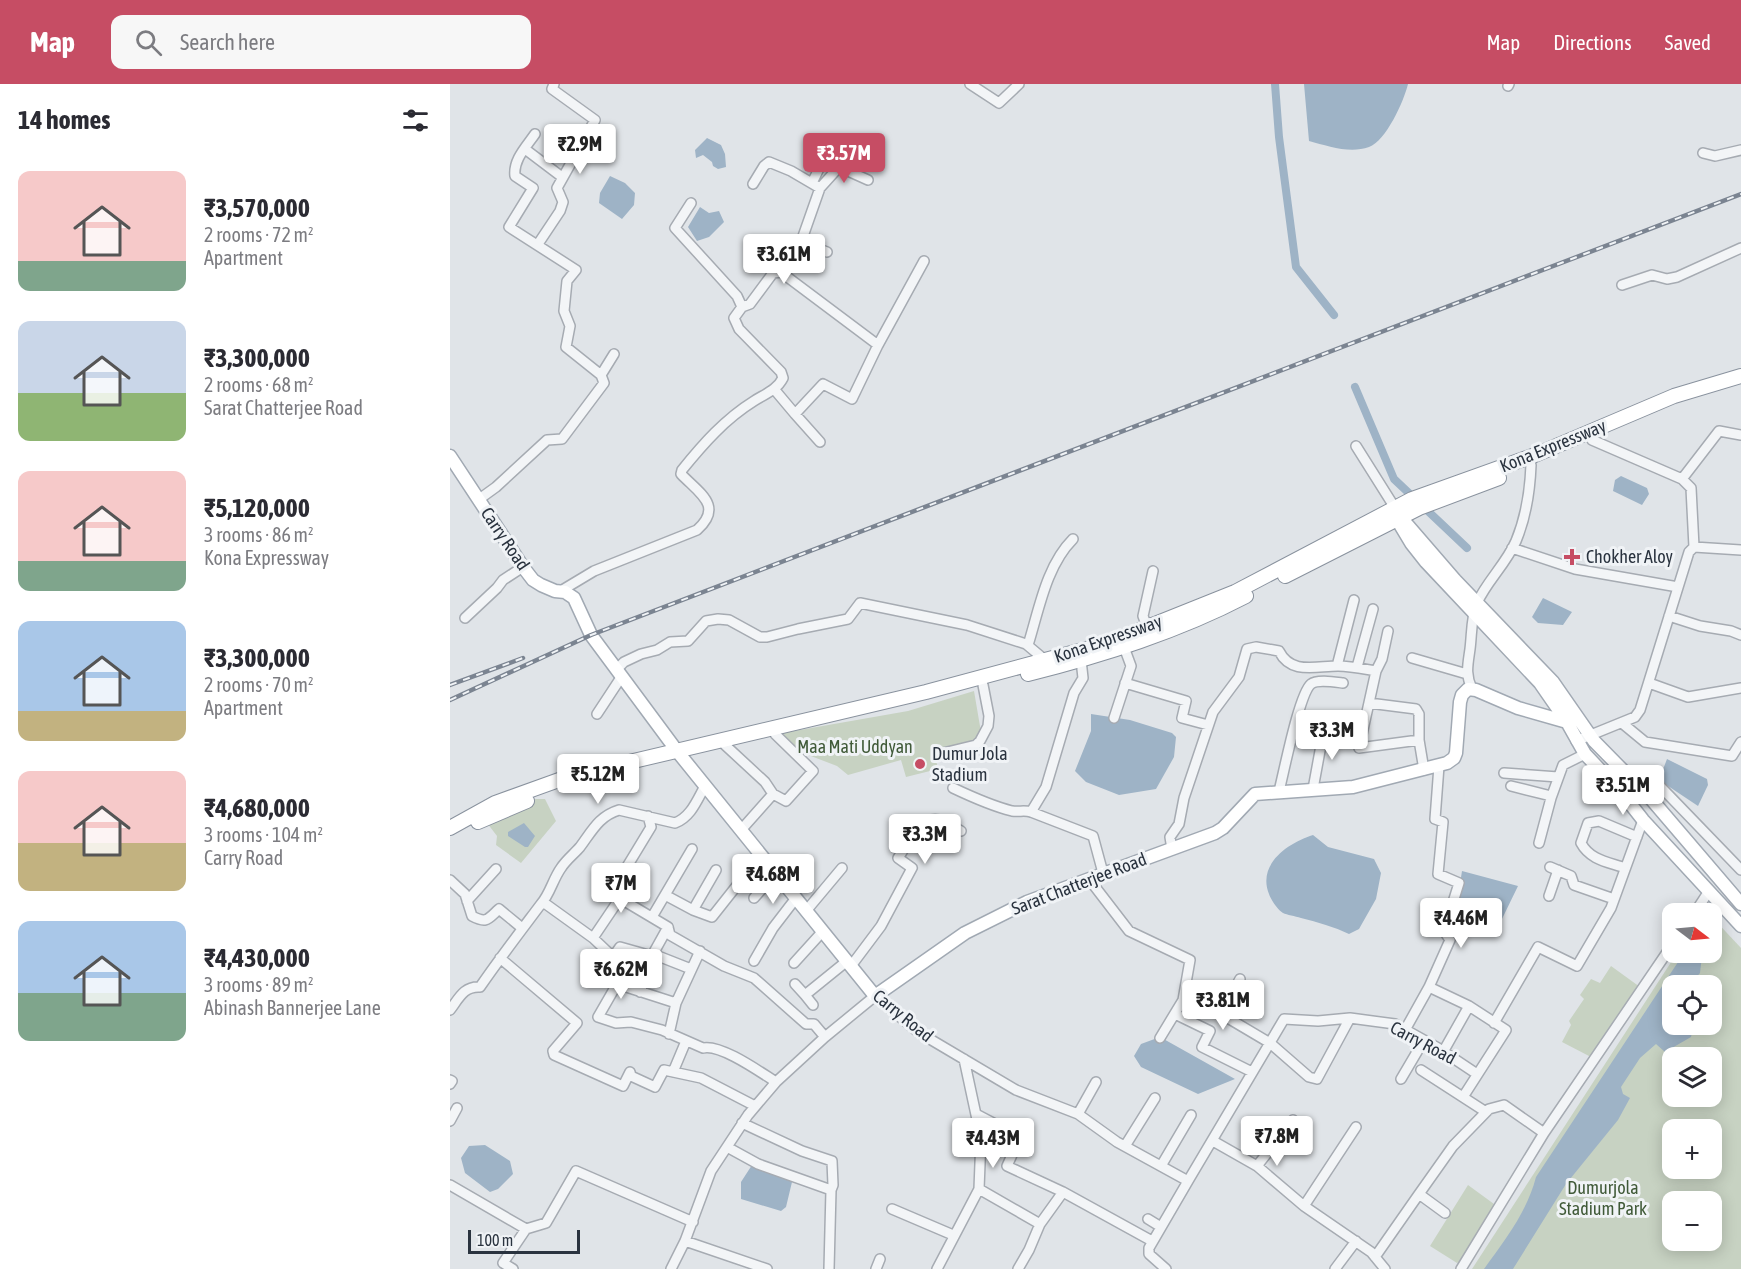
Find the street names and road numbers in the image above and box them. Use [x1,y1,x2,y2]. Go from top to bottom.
street label: Kona Expressway [1497,415,1609,476]
street label: Carry Road [477,503,534,574]
street label: Kona Expressway [1051,610,1164,667]
street label: Sarat Chatterjee Road [1008,848,1149,919]
street label: Carry Road [869,985,938,1046]
street label: Carry Road [1387,1017,1460,1069]

